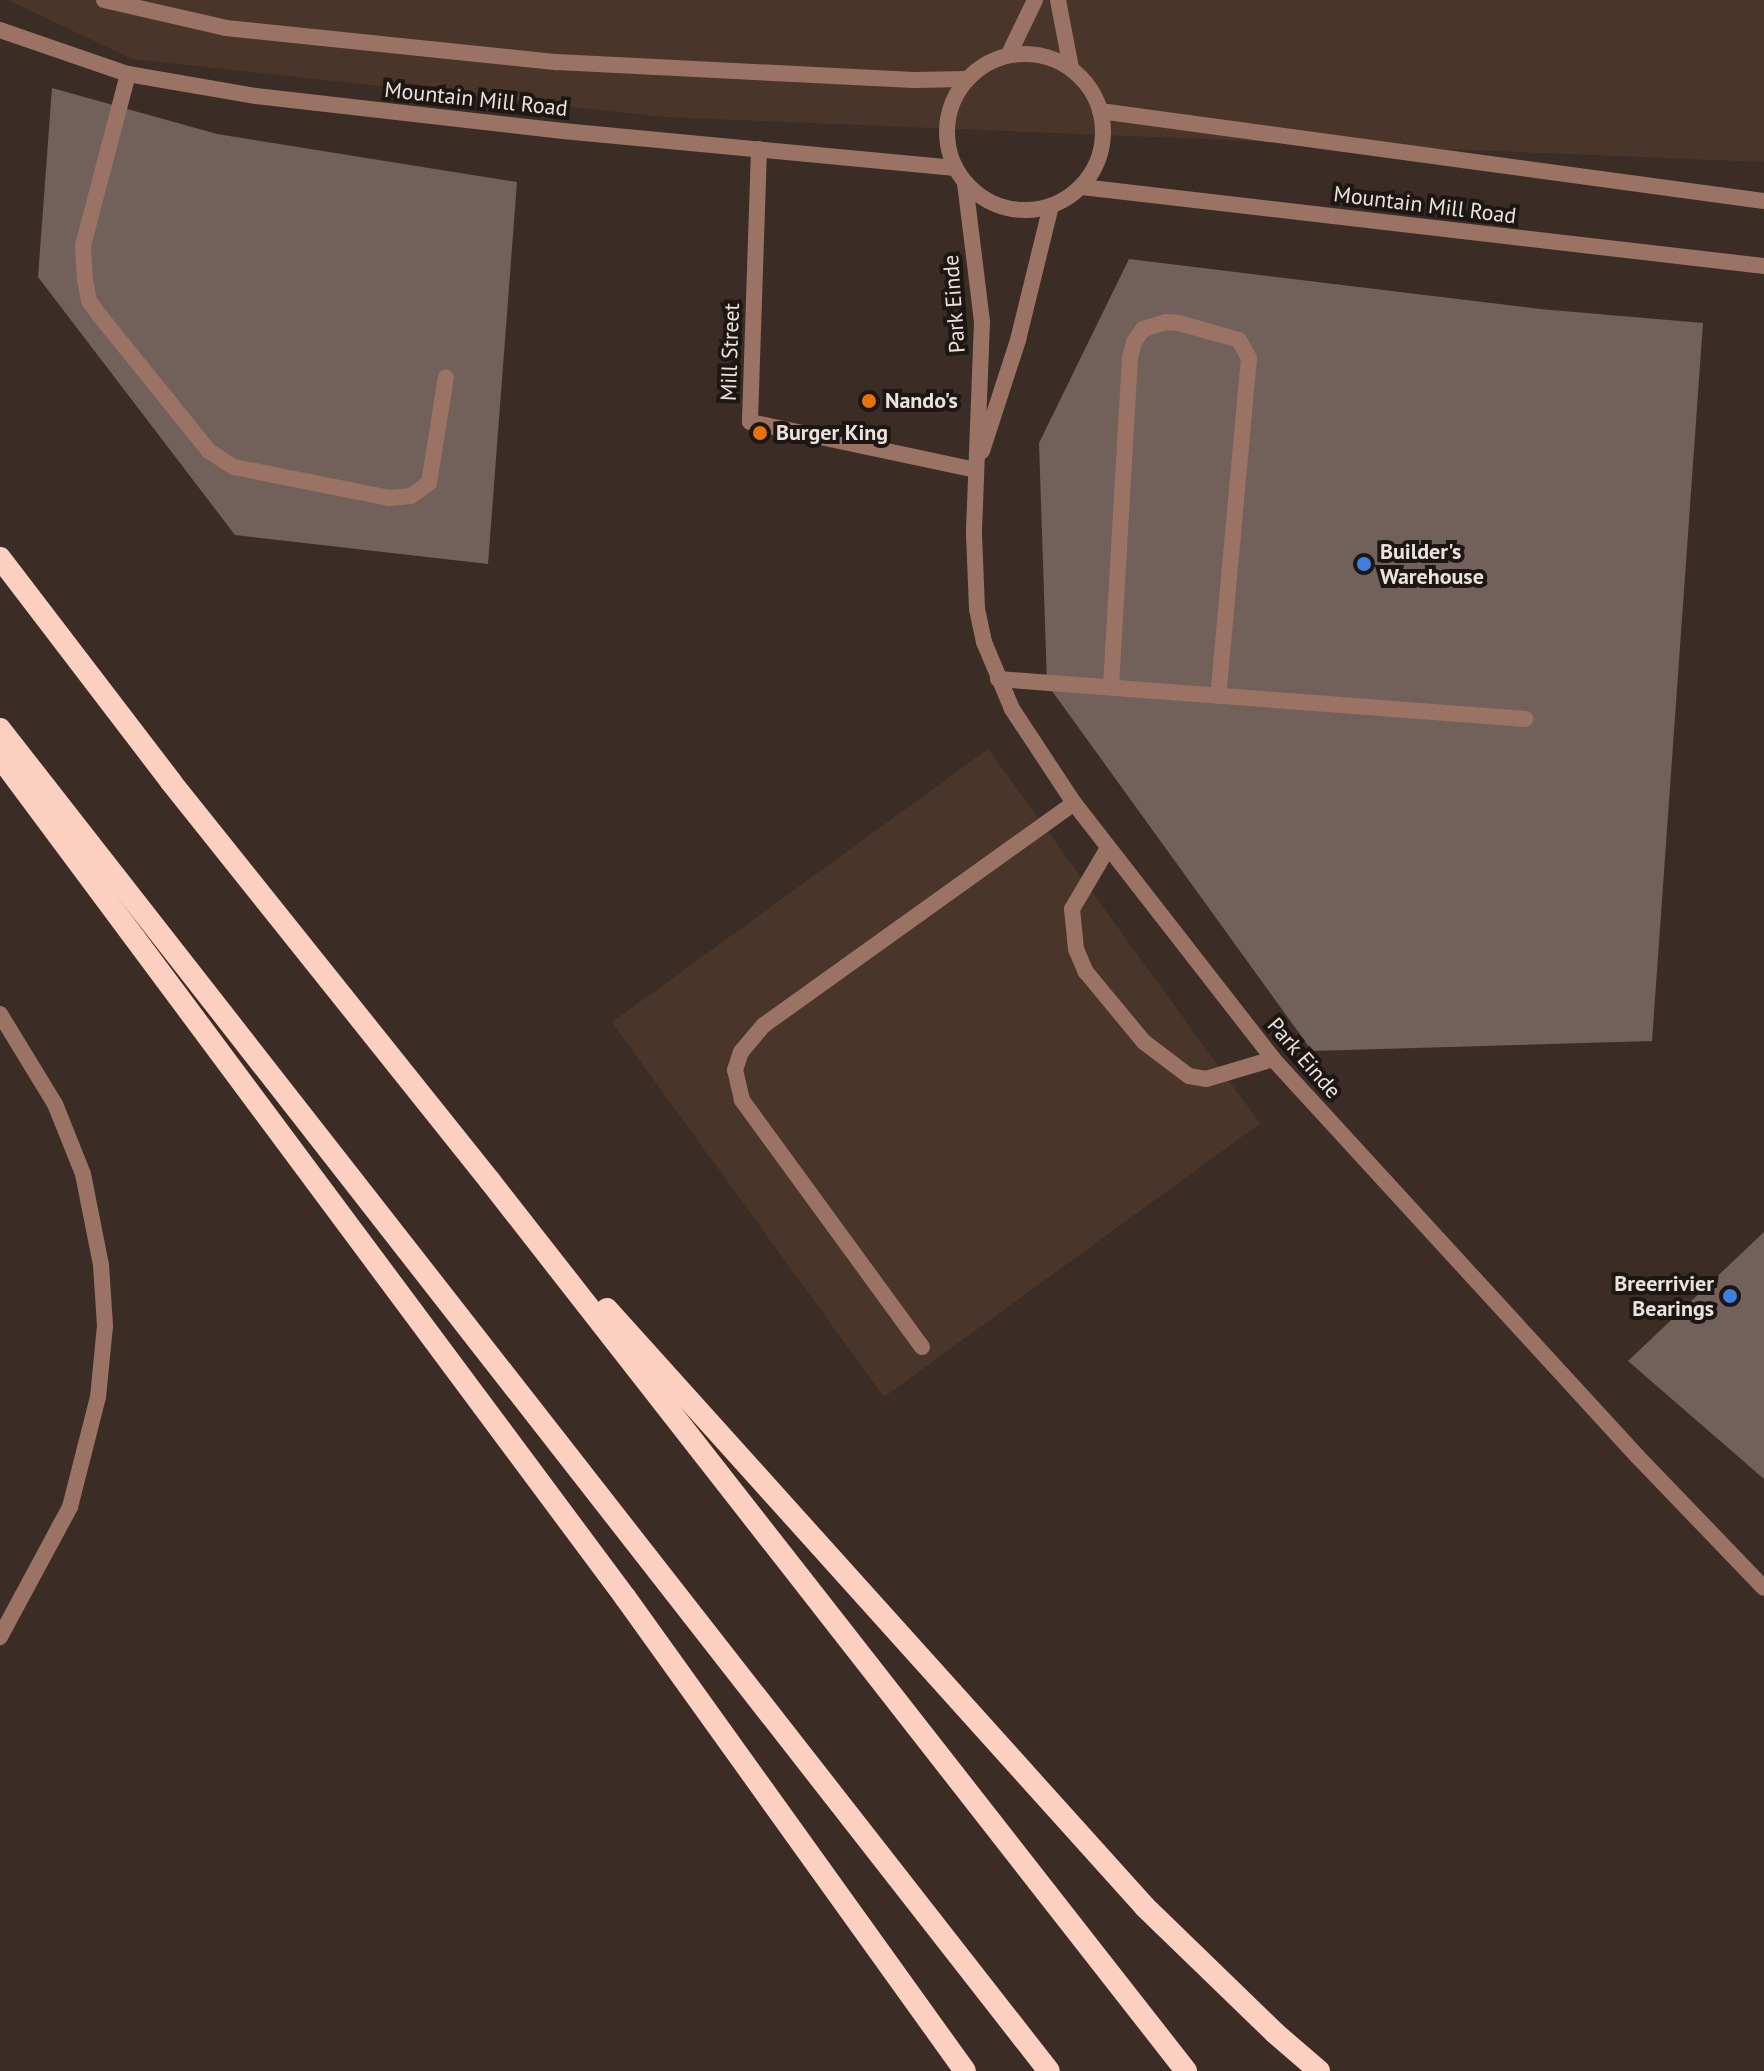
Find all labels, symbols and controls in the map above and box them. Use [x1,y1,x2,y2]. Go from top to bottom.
street label: Mountain Mill Road [383,76,569,122]
street label: Mountain Mill Road [1332,181,1518,229]
street label: Park Einde [937,254,971,354]
street label: Mill Street [715,302,745,402]
place label: Nando's [885,388,958,414]
marker: Nando's [860,392,878,410]
place label: Burger King [776,420,888,446]
marker: Burger King [751,424,769,442]
place label: Builder's Warehouse [1380,538,1484,590]
marker: Builder's Warehouse [1355,555,1373,573]
street label: Park Einde [1262,1012,1346,1104]
place label: Breerrivier Bearings [1614,1270,1714,1322]
marker: Breerrivier Bearings [1721,1287,1739,1305]

